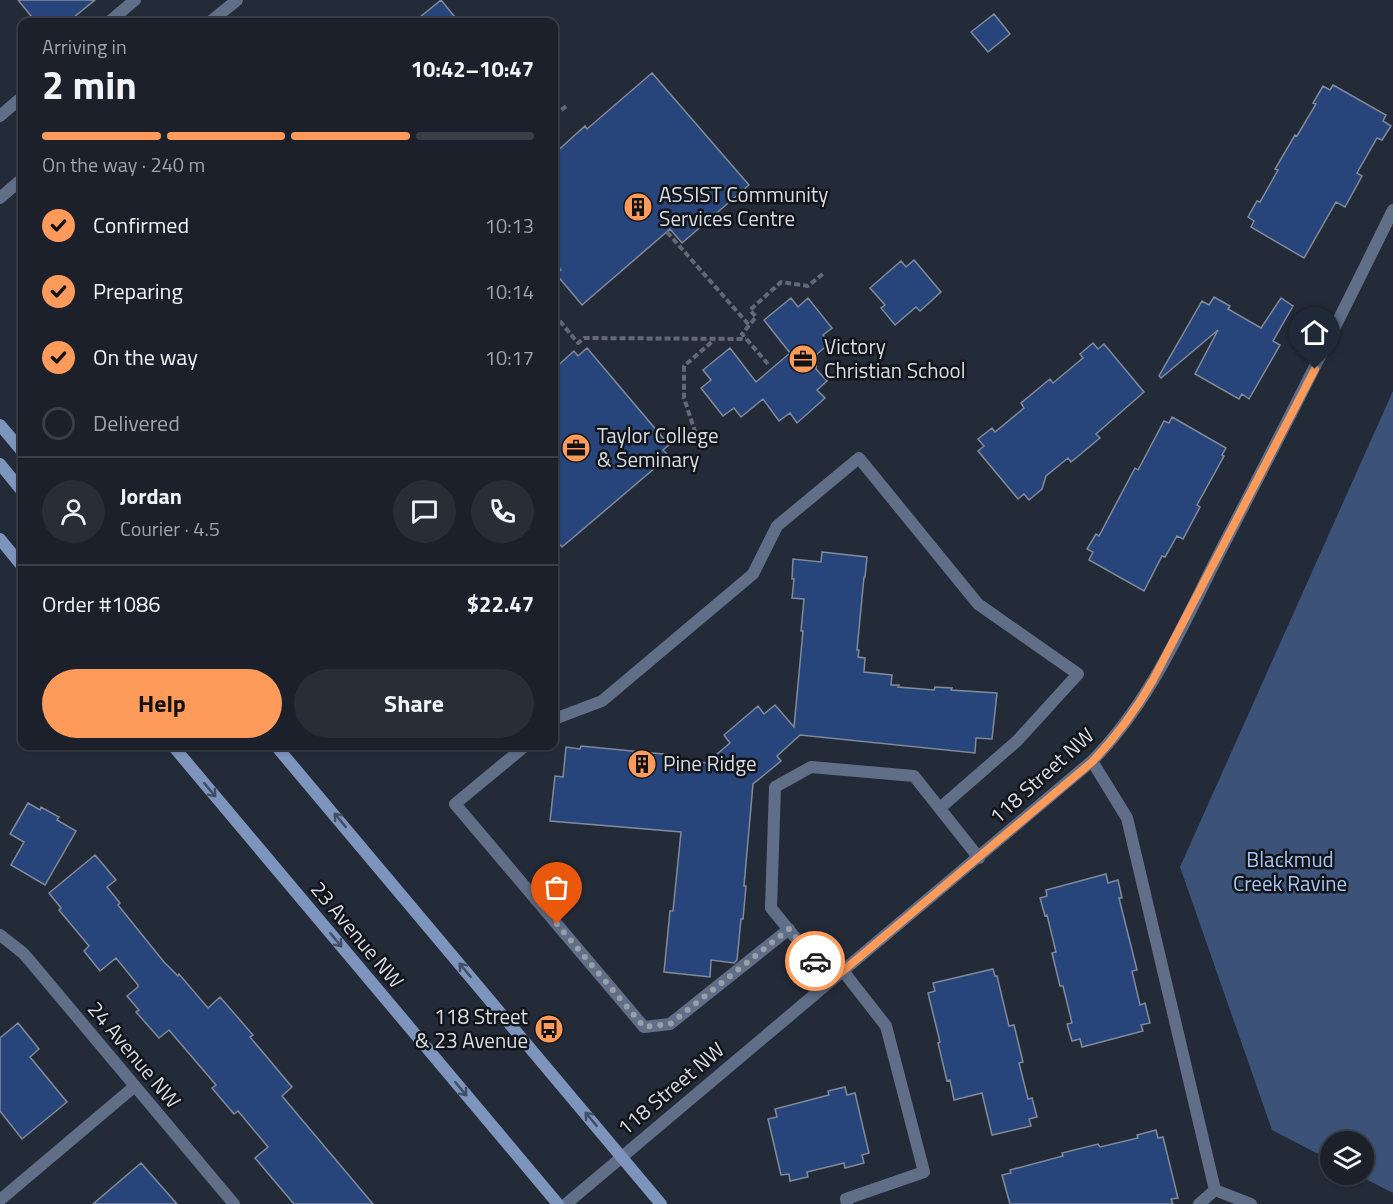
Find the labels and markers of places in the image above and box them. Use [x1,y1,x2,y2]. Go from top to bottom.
place label: ASSIST Community Services Centre [659,178,828,234]
building icon: ASSIST Community Services Centre [622,191,654,223]
pin [1289,307,1340,369]
place label: Victory Christian School [824,330,966,386]
office icon: Victory Christian School [787,343,819,375]
place label: Taylor College & Seminary [597,419,719,475]
office icon: Taylor College & Seminary [560,432,592,464]
place label: Pine Ridge [663,747,757,779]
building icon: Pine Ridge [626,748,658,780]
pin [531,862,582,924]
place label: 118 Street & 23 Avenue [415,1000,529,1056]
bus stop icon: 118 Street & 23 Avenue [533,1013,565,1045]

